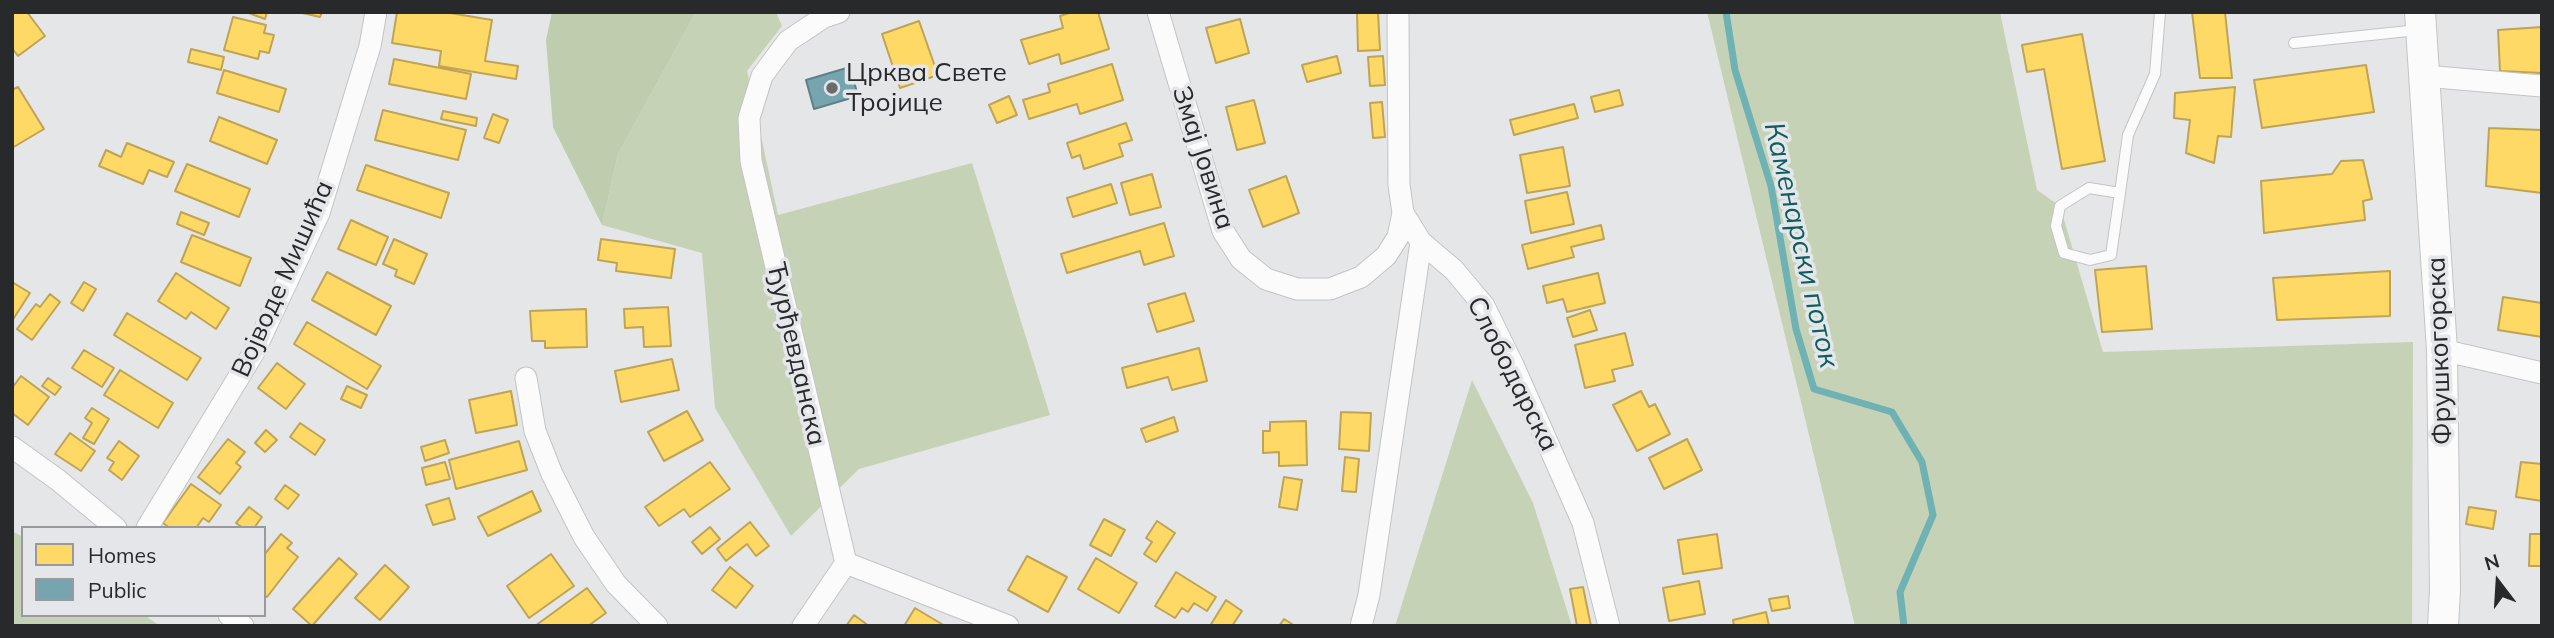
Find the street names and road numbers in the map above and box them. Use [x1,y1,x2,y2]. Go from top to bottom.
street label: Змај Јовина [1165,83,1241,233]
street label: Војводе Мишића [226,176,340,382]
street label: Фрушкогорска [2421,256,2459,446]
street label: Ђурђевданска [760,259,832,449]
street label: Слободарска [1460,292,1564,456]

